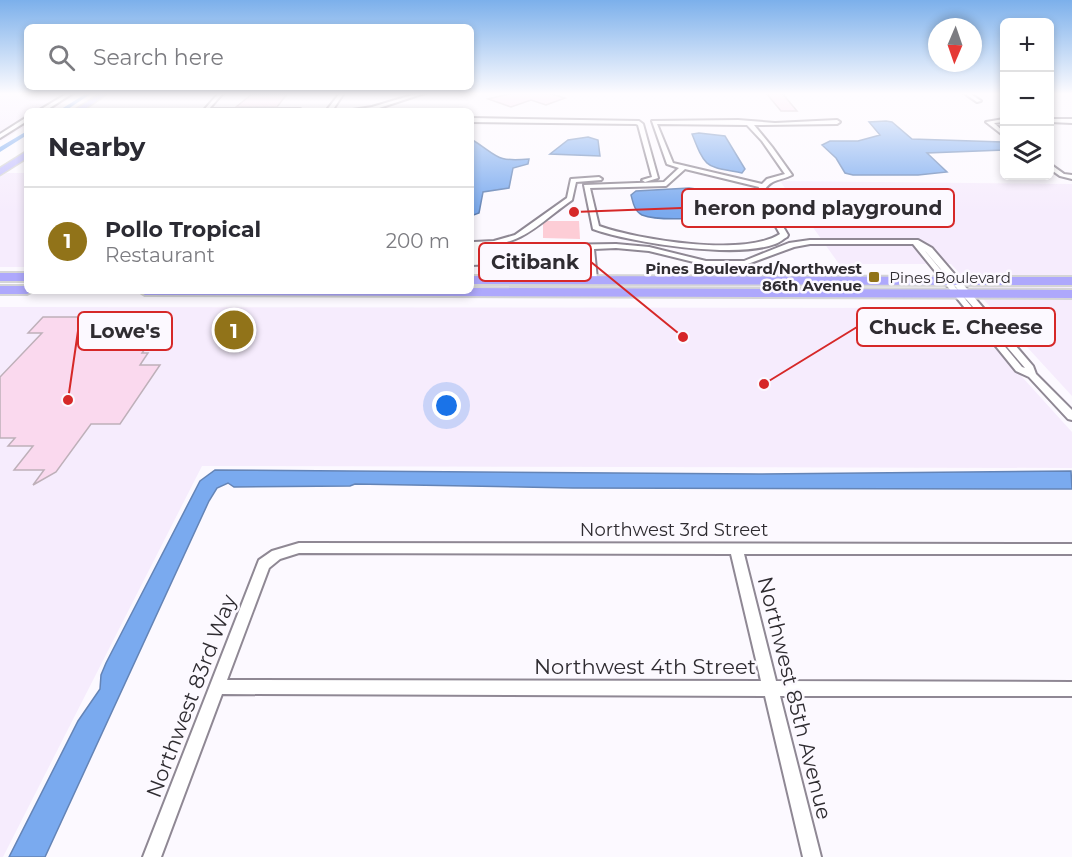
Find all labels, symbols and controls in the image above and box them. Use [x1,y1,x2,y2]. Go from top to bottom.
north arrow [928,18,982,72]
map controls [1000,18,1054,180]
button: + [1000,18,1054,72]
search box [24,24,474,90]
icon: search [45,41,78,74]
text: Search here [93,44,224,71]
button: − [1000,72,1054,126]
button: layers [1000,126,1054,180]
text: Nearby [48,131,145,163]
callout: heron pond playground [682,189,954,227]
text: heron pond playground [694,196,942,220]
text: Pollo Tropical [105,216,261,243]
text: 1 [64,229,71,253]
text: 200 m [386,229,450,253]
text: Restaurant [105,243,215,267]
callout: Citibank [479,243,591,281]
text: Citibank [491,250,580,274]
place label: Pines Boulevard/Northwest 86th Avenue [645,259,862,295]
street label: Pines Boulevard [889,268,1011,287]
marker: Pines Boulevard/Northwest 86th Avenue [867,270,881,284]
pin: 1 [214,308,254,352]
callout: Chuck E. Cheese [857,308,1055,346]
callout: Lowe's [78,312,172,350]
text: Chuck E. Cheese [869,315,1043,339]
text: Lowe's [90,319,161,343]
your location [432,391,461,420]
street label: Northwest 3rd Street [580,519,768,541]
street label: Northwest 85th Avenue [753,574,837,822]
street label: Northwest 83rd Way [141,590,241,801]
street label: Northwest 4th Street [534,654,756,679]

